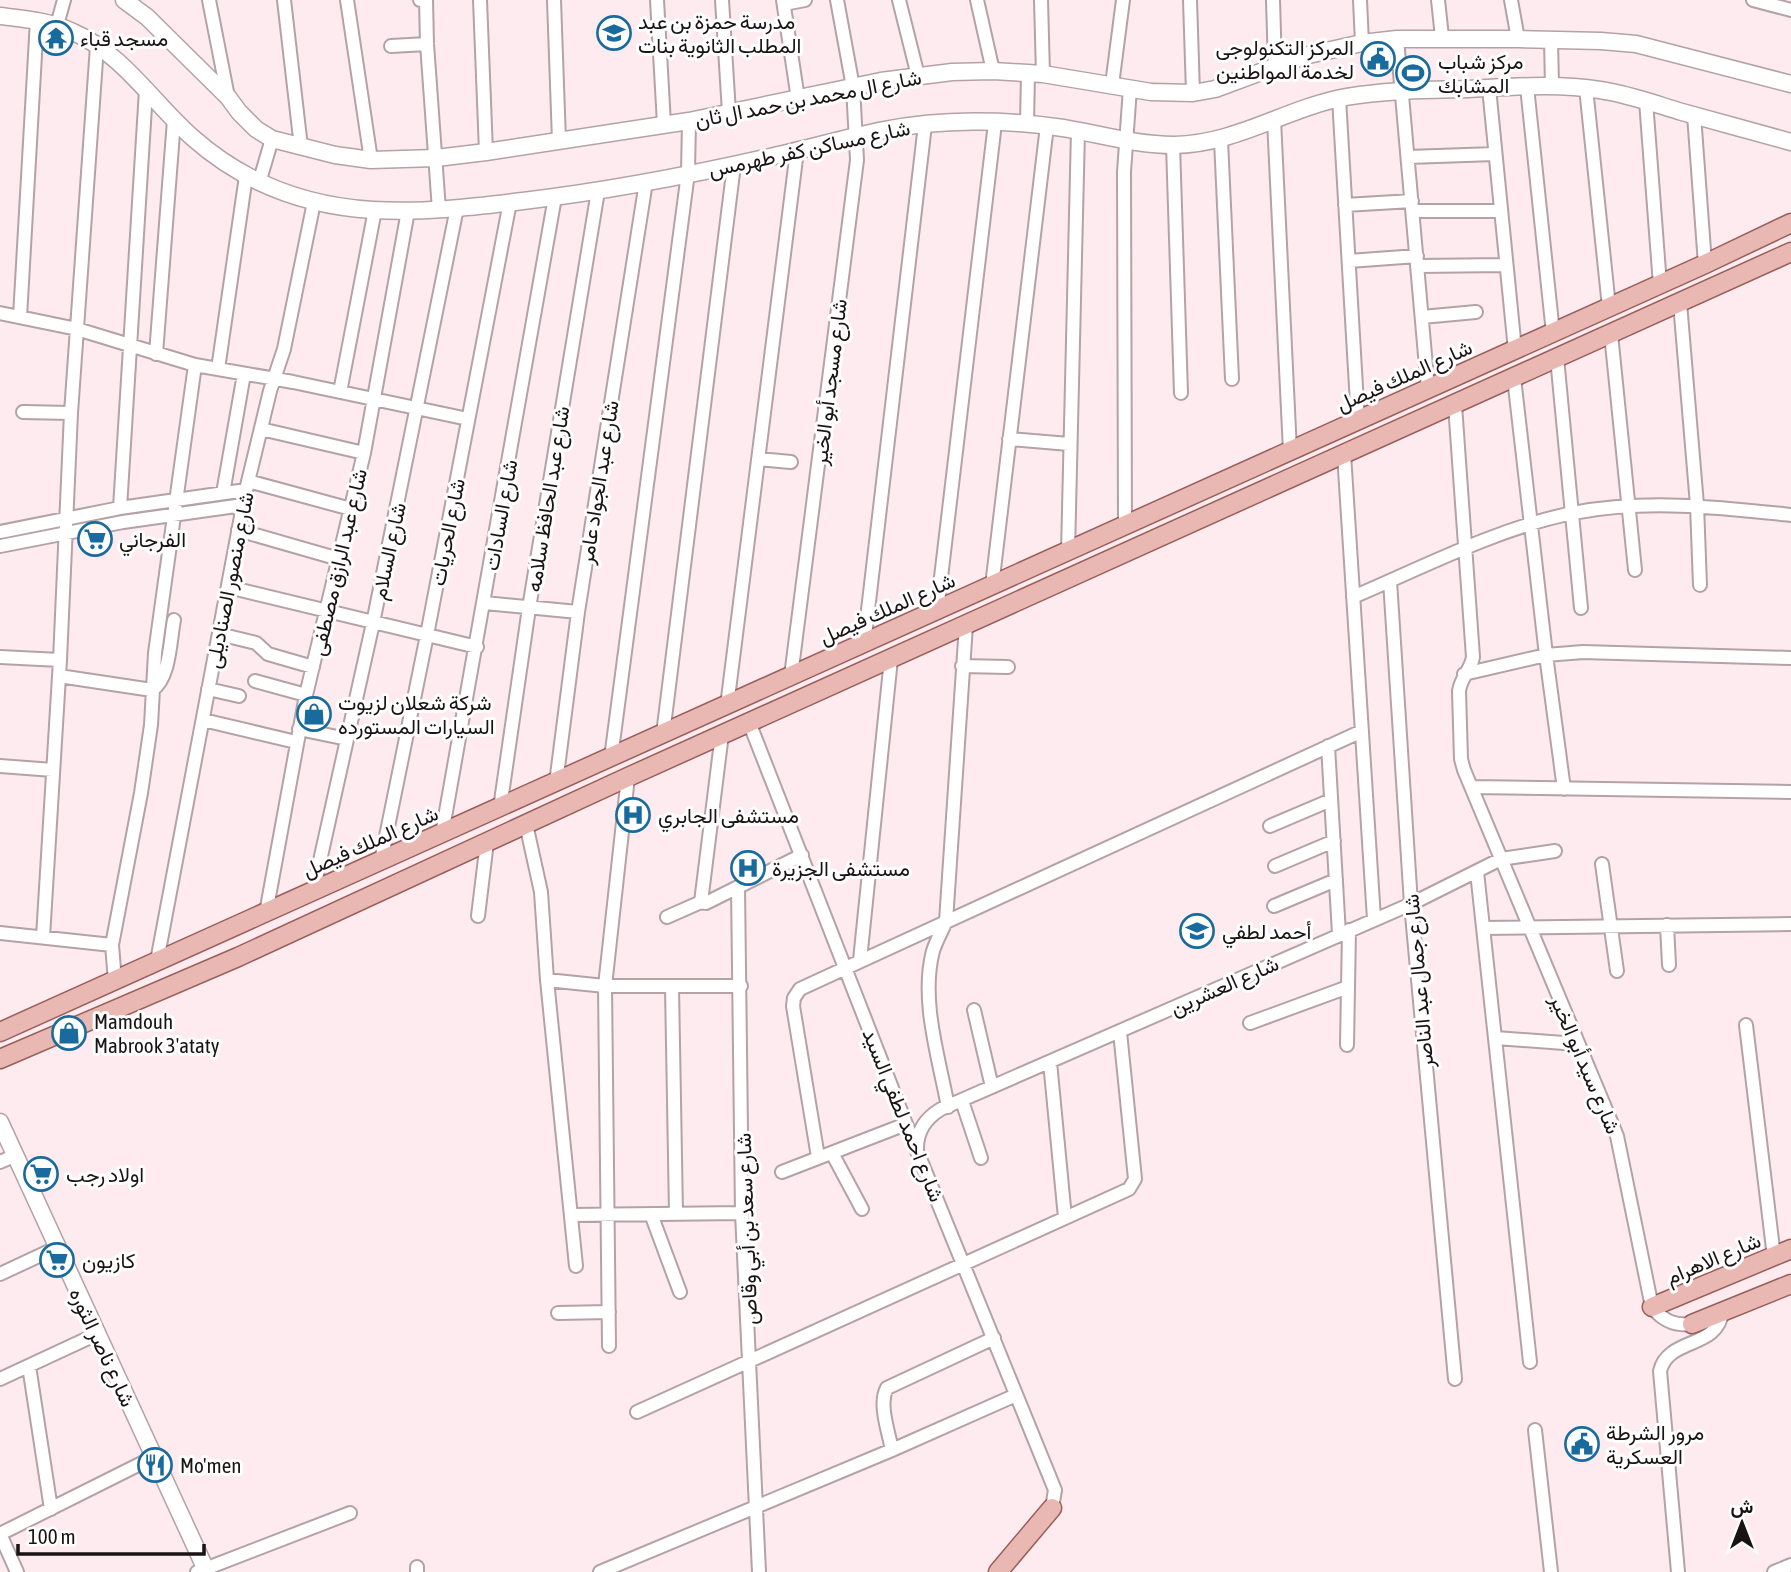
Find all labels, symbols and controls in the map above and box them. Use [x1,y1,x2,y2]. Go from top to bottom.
place label: مدرسة حمزة بن عبد المطلب الثانوية بنات [638,9,801,59]
school or university icon: مدرسة حمزة بن عبد المطلب الثانوية بنات [595,14,633,52]
temple icon: مسجد قباء [37,19,75,57]
place label: مسجد قباء [80,26,168,51]
place label: المركز التكنولوجى لخدمة المواطنين [1215,35,1354,85]
public building icon: المركز التكنولوجى لخدمة المواطنين [1359,40,1397,78]
place label: مركز شباب المشابك [1438,49,1523,98]
sports icon: مركز شباب المشابك [1394,54,1432,92]
street label: شارع ال محمد بن حمد ال ثان [693,64,924,135]
street label: شارع مساكن كفر طهرمس [706,115,913,184]
street label: شارع مسجد أبو الخير [807,297,854,468]
street label: شارع الملك فيصل [1332,334,1477,418]
street label: شارع عبد الجواد عامر [573,398,626,567]
street label: شارع عبد الحافظ سلامه [520,404,577,594]
street label: شارع السادات [478,457,525,573]
street label: شارع عبد الرازق مصطفى [305,466,374,659]
street label: شارع الحريات [425,476,472,588]
street label: شارع منصور الصناديلى [200,490,261,671]
street label: شارع السلام [366,500,413,602]
supermarket icon: الفرجاني [76,520,114,558]
place label: الفرجاني [119,527,186,557]
street label: شارع الملك فيصل [815,567,960,651]
place label: شركة شعلان لزيوت السيارات المستورده [338,690,495,740]
shop icon: شركة شعلان لزيوت السيارات المستورده [295,695,333,733]
hospital icon: مستشفى الجابري [614,796,652,834]
street label: شارع الملك فيصل [298,800,443,884]
place label: مستشفى الجابري [658,803,799,833]
hospital icon: مستشفى الجزيرة [729,849,767,887]
place label: مستشفى الجزيرة [772,856,910,882]
street label: شارع جمال عبد الناصر [1398,893,1441,1070]
school or university icon: أحمد لطفي [1178,912,1216,950]
place label: أحمد لطفي [1222,919,1311,949]
street label: شارع العشرين [1166,950,1283,1022]
street label: شارع سيد أبو الخير [1543,990,1626,1138]
place label: Mamdouh Mabrook 3'ataty [94,1009,220,1057]
shop icon: Mamdouh Mabrook 3'ataty [50,1014,88,1052]
street label: شارع احمد لطفي السيد [853,1025,950,1207]
street label: شارع سعد بن أبي وقاص [731,1132,767,1325]
supermarket icon: اولاد رجب [22,1155,60,1193]
place label: اولاد رجب [66,1162,144,1188]
street label: شارع الاهرام [1662,1227,1765,1291]
supermarket icon: كازيون [38,1241,76,1279]
place label: كازيون [82,1248,135,1274]
street label: شارع ناصر الثوره [62,1284,141,1411]
place label: مرور الشرطة العسكرية [1606,1420,1704,1470]
public building icon: مرور الشرطة العسكرية [1563,1425,1601,1463]
restaurant icon: Mo'men [136,1446,174,1484]
place label: Mo'men [180,1453,241,1477]
north arrow [1707,1488,1777,1558]
text: ش [1731,1495,1754,1518]
scale bar [18,1512,203,1556]
text: 100 m [28,1524,76,1548]

